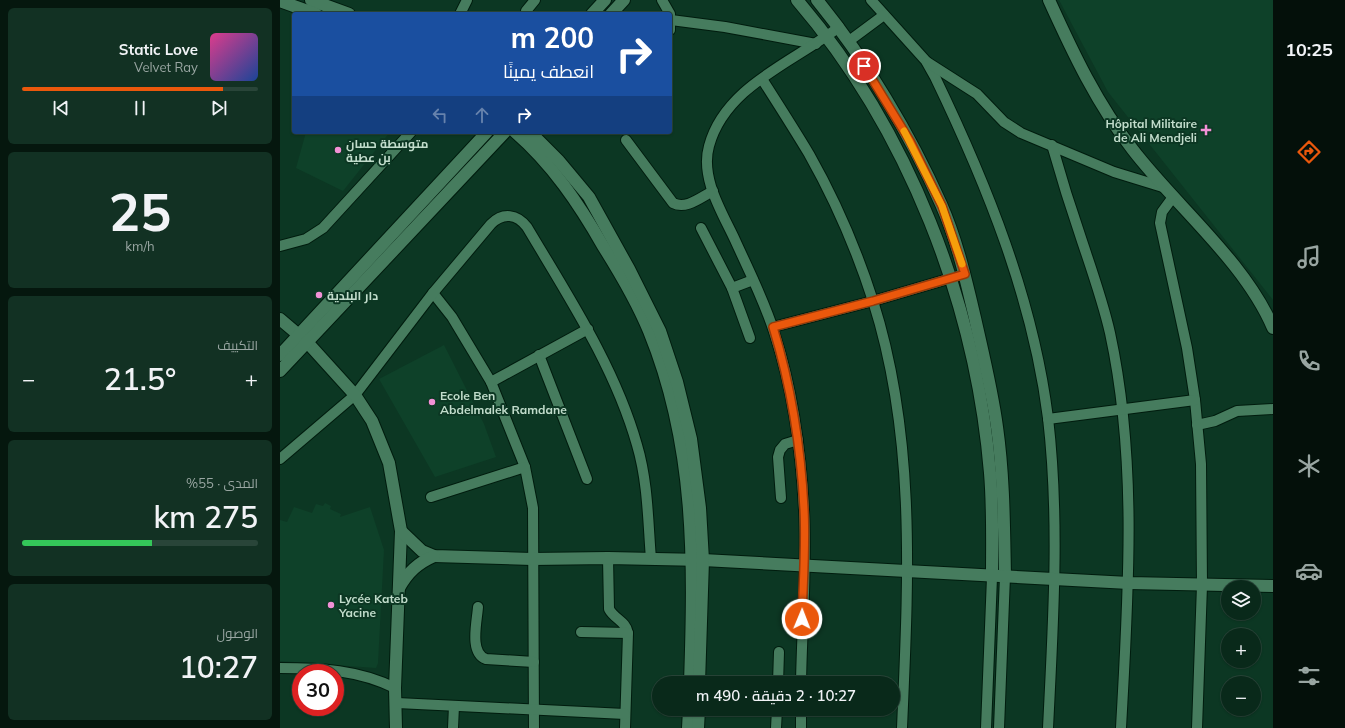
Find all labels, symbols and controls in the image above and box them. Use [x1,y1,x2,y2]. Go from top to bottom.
text: 200 m [511,20,594,55]
icon: right [608,28,660,80]
text: 10:25 [1285,38,1333,61]
text: Static Love [119,40,198,59]
pin [847,49,881,83]
icon: arrive [853,55,875,77]
text: Velvet Ray [134,59,198,75]
text: انعطف يمينًا [503,60,594,83]
icon: previous [50,97,72,119]
icon: pause [129,97,151,119]
icon: next [208,97,230,119]
icon: left [429,104,451,126]
icon: ahead [471,104,493,126]
icon: right [513,104,535,126]
place label: Hôpital Militaire de Ali Mendjeli [1105,116,1197,145]
marker: Hôpital Militaire de Ali Mendjeli [1200,124,1212,136]
place label: متوسطة حسان بن عطية [346,136,428,166]
icon: directions [1295,138,1323,166]
marker: متوسطة حسان بن عطية [333,145,343,155]
text: 25 [109,179,171,244]
text: km/h [125,238,155,254]
icon: music [1295,243,1323,271]
place label: دار البلدية [327,288,378,304]
marker: دار البلدية [314,290,324,300]
text: التكييف [217,337,258,353]
icon: phone [1295,347,1323,375]
text: 21.5° [104,360,176,398]
text: − [22,365,35,393]
text: + [245,365,258,393]
place label: Ecole Ben Abdelmalek Ramdane [440,388,567,417]
marker: Ecole Ben Abdelmalek Ramdane [427,397,437,407]
icon: climate [1295,452,1323,480]
text: المدى · 55% [186,475,258,491]
text: 275 km [153,498,258,536]
icon: car [1295,557,1323,585]
map controls [1221,580,1261,716]
button: layers [1221,580,1261,620]
place label: Lycée Kateb Yacine [338,591,408,620]
position arrow [781,598,823,640]
marker: Lycée Kateb Yacine [326,600,336,610]
text: الوصول [217,625,258,641]
button: + [1221,628,1261,668]
text: 10:27 [179,648,258,686]
icon: filters [1295,662,1323,690]
speed limit sign: 30 [292,664,344,716]
button: − [1221,676,1261,716]
text: 10:27 · 2 دقيقة · 490 m [696,686,856,705]

